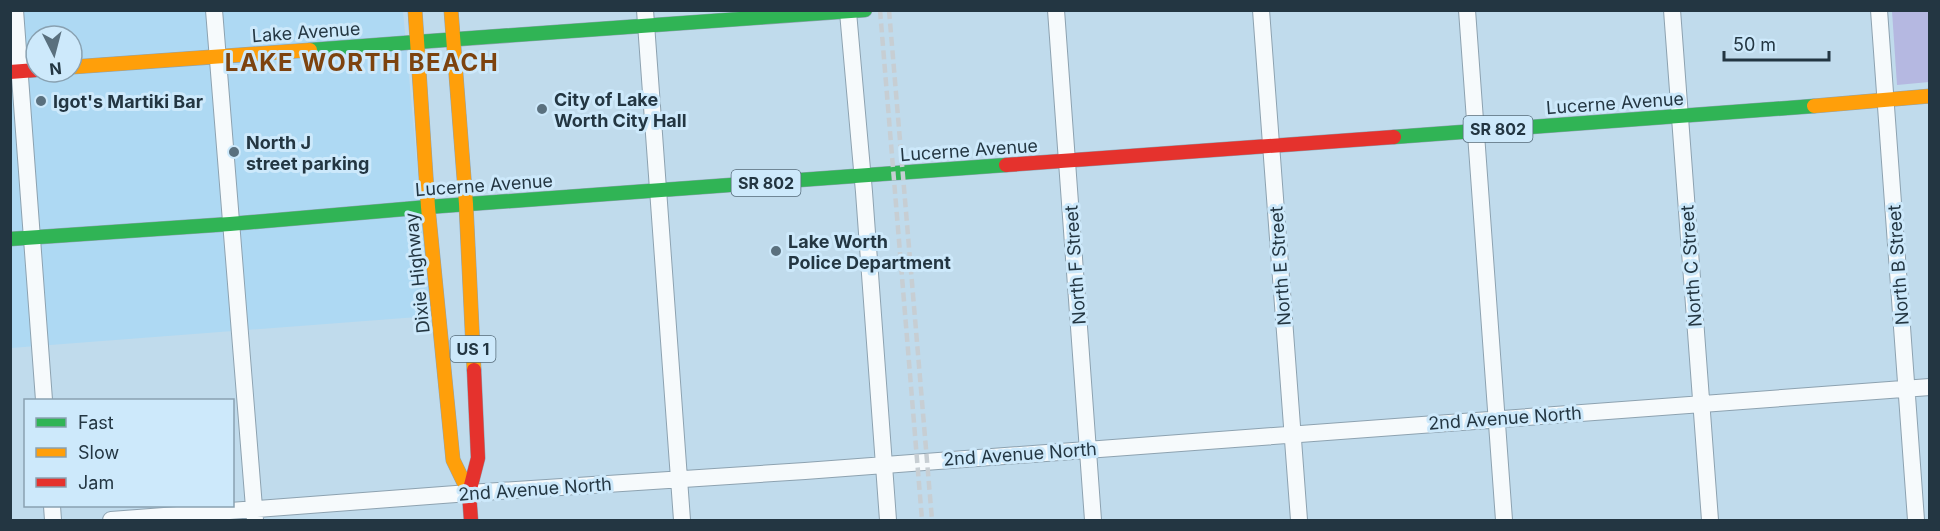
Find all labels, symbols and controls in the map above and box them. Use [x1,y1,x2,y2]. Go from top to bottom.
street label: Lake Avenue [251,18,361,46]
north arrow [24,24,84,84]
scale bar [1724,24,1829,62]
text: 50 m [1733,34,1776,55]
district label: LAKE WORTH BEACH [225,48,499,77]
text: N [48,58,63,80]
street label: Lucerne Avenue [1545,88,1685,118]
place label: City of Lake Worth City Hall [554,89,687,131]
place label: Igot's Martiki Bar [53,91,203,112]
marker: Igot's Martiki Bar [34,94,48,108]
marker: City of Lake Worth City Hall [535,102,549,116]
road number: SR 802 [1464,116,1532,142]
place label: North J street parking [246,132,369,174]
street label: Lucerne Avenue [899,135,1039,165]
marker: North J street parking [227,145,241,159]
street label: Lucerne Avenue [414,170,554,200]
road number: SR 802 [732,170,801,196]
street label: North C Street [1676,204,1706,328]
street label: North B Street [1883,204,1913,326]
street label: North F Street [1060,205,1090,325]
street label: North E Street [1265,205,1295,326]
street label: Dixie Highway [400,212,434,334]
place label: Lake Worth Police Department [788,231,951,273]
marker: Lake Worth Police Department [769,244,783,258]
road number: US 1 [450,336,496,362]
legend [24,399,234,507]
street label: 2nd Avenue North [1427,402,1583,434]
text: Fast [78,412,114,433]
street label: 2nd Avenue North [942,438,1098,470]
text: Slow [78,442,119,463]
text: Jam [78,472,114,493]
street label: 2nd Avenue North [457,473,613,505]

